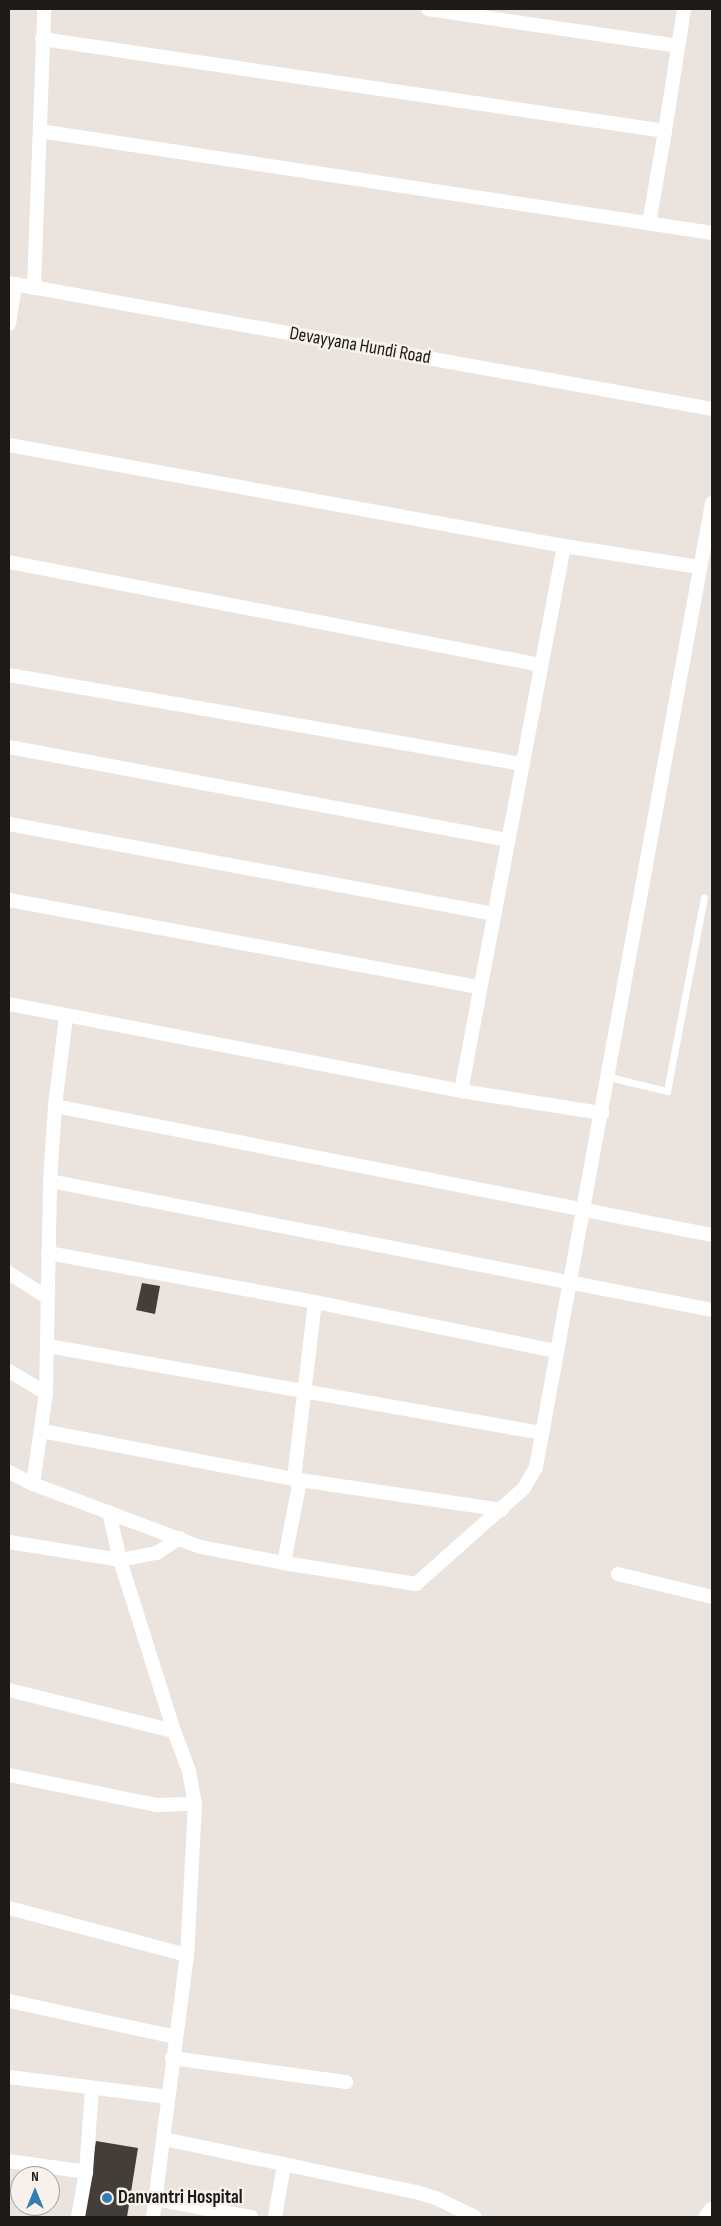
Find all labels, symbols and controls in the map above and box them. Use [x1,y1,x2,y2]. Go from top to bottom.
street label: Devayyana Hundi Road [288,322,432,370]
north arrow [10,2166,60,2216]
text: N [31,2168,39,2185]
place label: Danvantri Hospital [118,2187,243,2209]
marker: Danvantri Hospital [100,2191,114,2205]

